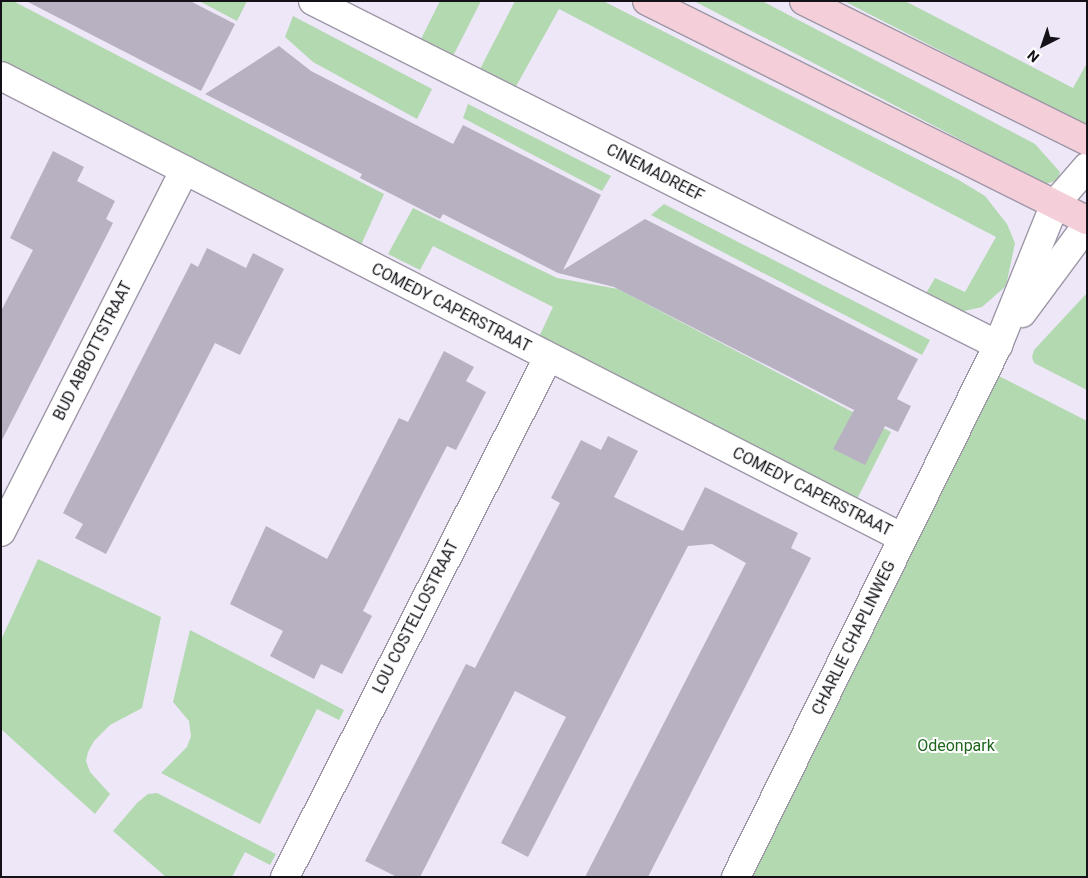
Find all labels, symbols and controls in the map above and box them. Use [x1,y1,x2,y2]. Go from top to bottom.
north arrow [1018,20,1068,70]
text: N [1024,47,1042,66]
street label: CINEMADREEF [603,140,707,206]
street label: COMEDY CAPERSTRAAT [368,259,534,357]
street label: BUD ABBOTTSTRAAT [50,278,136,424]
street label: COMEDY CAPERSTRAAT [729,443,895,541]
street label: LOU COSTELLOSTRAAT [369,537,463,697]
street label: CHARLIE CHAPLINWEG [808,558,900,718]
park label: Odeonpark [917,736,995,756]

